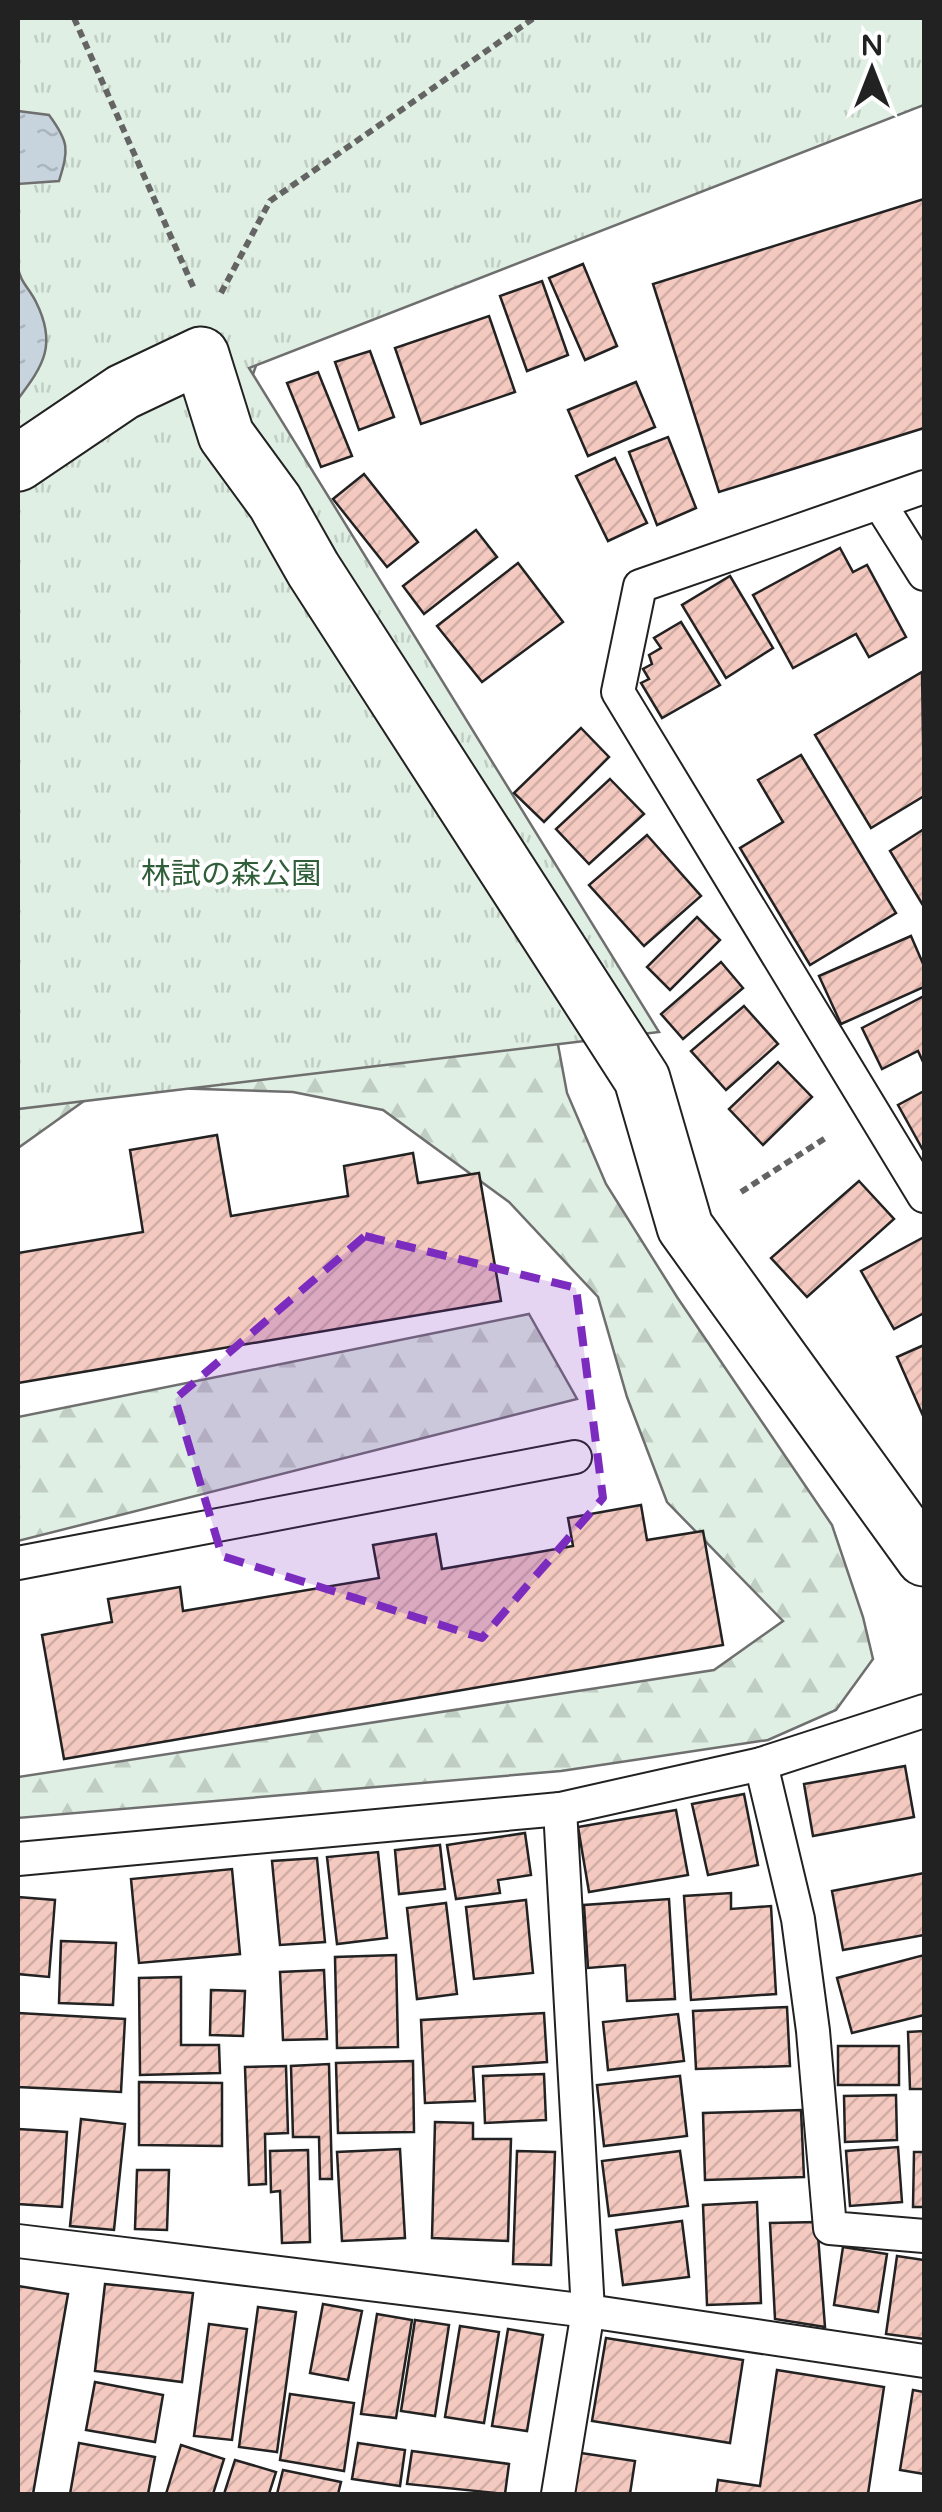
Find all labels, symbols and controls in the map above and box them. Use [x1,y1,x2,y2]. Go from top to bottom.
north arrow [822,20,922,120]
text: N [861,29,883,63]
park label: 林試の森公園 [141,856,321,893]

